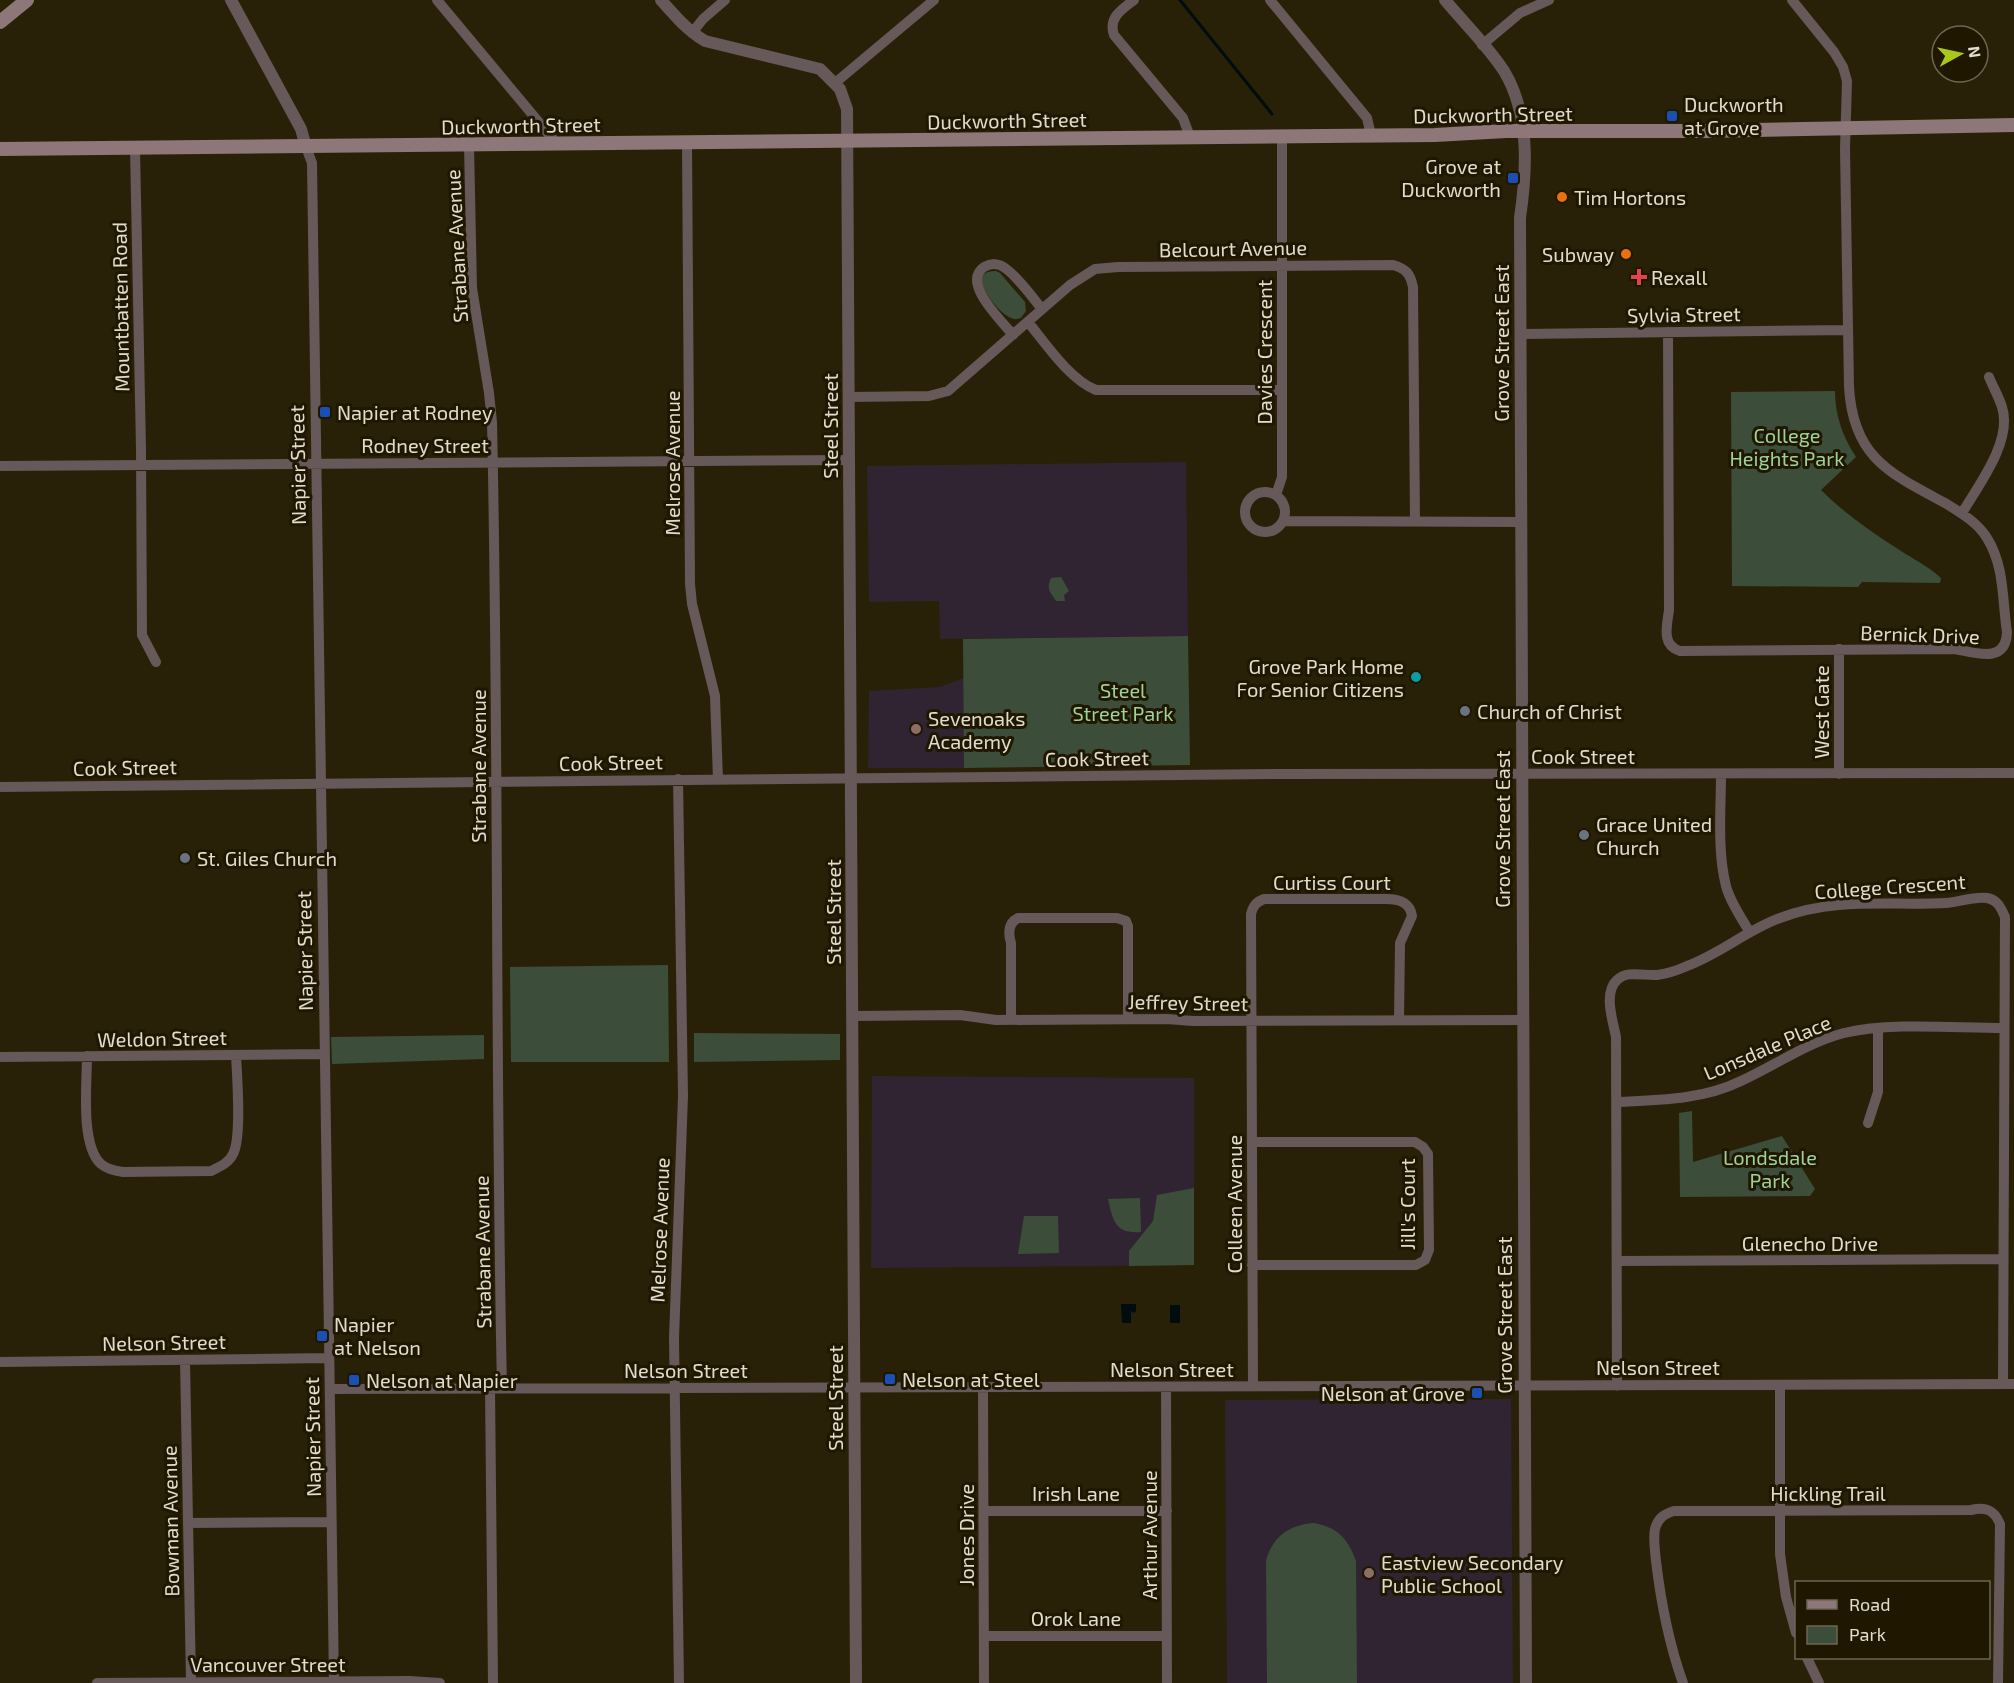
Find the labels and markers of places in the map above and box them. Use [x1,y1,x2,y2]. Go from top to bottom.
place label: Duckworth at Grove [1684,92,1784,139]
marker: Duckworth at Grove [1665,109,1679,123]
place label: Grove at Duckworth [1401,154,1501,201]
marker: Grove at Duckworth [1506,171,1520,185]
place label: Tim Hortons [1574,185,1686,209]
marker: Tim Hortons [1555,190,1569,204]
place label: Subway [1542,242,1614,266]
marker: Subway [1619,247,1633,261]
place label: Rexall [1651,265,1707,289]
marker: Rexall [1632,270,1646,284]
place label: Napier at Rodney [337,400,493,424]
marker: Napier at Rodney [318,405,332,419]
place label: Grove Park Home For Senior Citizens [1237,654,1404,701]
marker: Grove Park Home For Senior Citizens [1409,670,1423,684]
place label: Church of Christ [1477,699,1622,723]
marker: Church of Christ [1458,704,1472,718]
place label: Sevenoaks Academy [928,706,1025,753]
marker: Sevenoaks Academy [909,722,923,736]
place label: Grace United Church [1596,812,1712,859]
marker: Grace United Church [1577,828,1591,842]
place label: St. Giles Church [197,846,337,870]
marker: St. Giles Church [178,851,192,865]
place label: Napier at Nelson [334,1312,421,1359]
marker: Napier at Nelson [315,1329,329,1343]
place label: Nelson at Steel [902,1367,1040,1391]
place label: Nelson at Napier [366,1368,518,1392]
marker: Nelson at Steel [883,1372,897,1386]
marker: Nelson at Napier [347,1373,361,1387]
place label: Nelson at Grove [1321,1381,1465,1405]
marker: Nelson at Grove [1470,1386,1484,1400]
place label: Eastview Secondary Public School [1381,1550,1564,1597]
marker: Eastview Secondary Public School [1362,1566,1376,1580]

